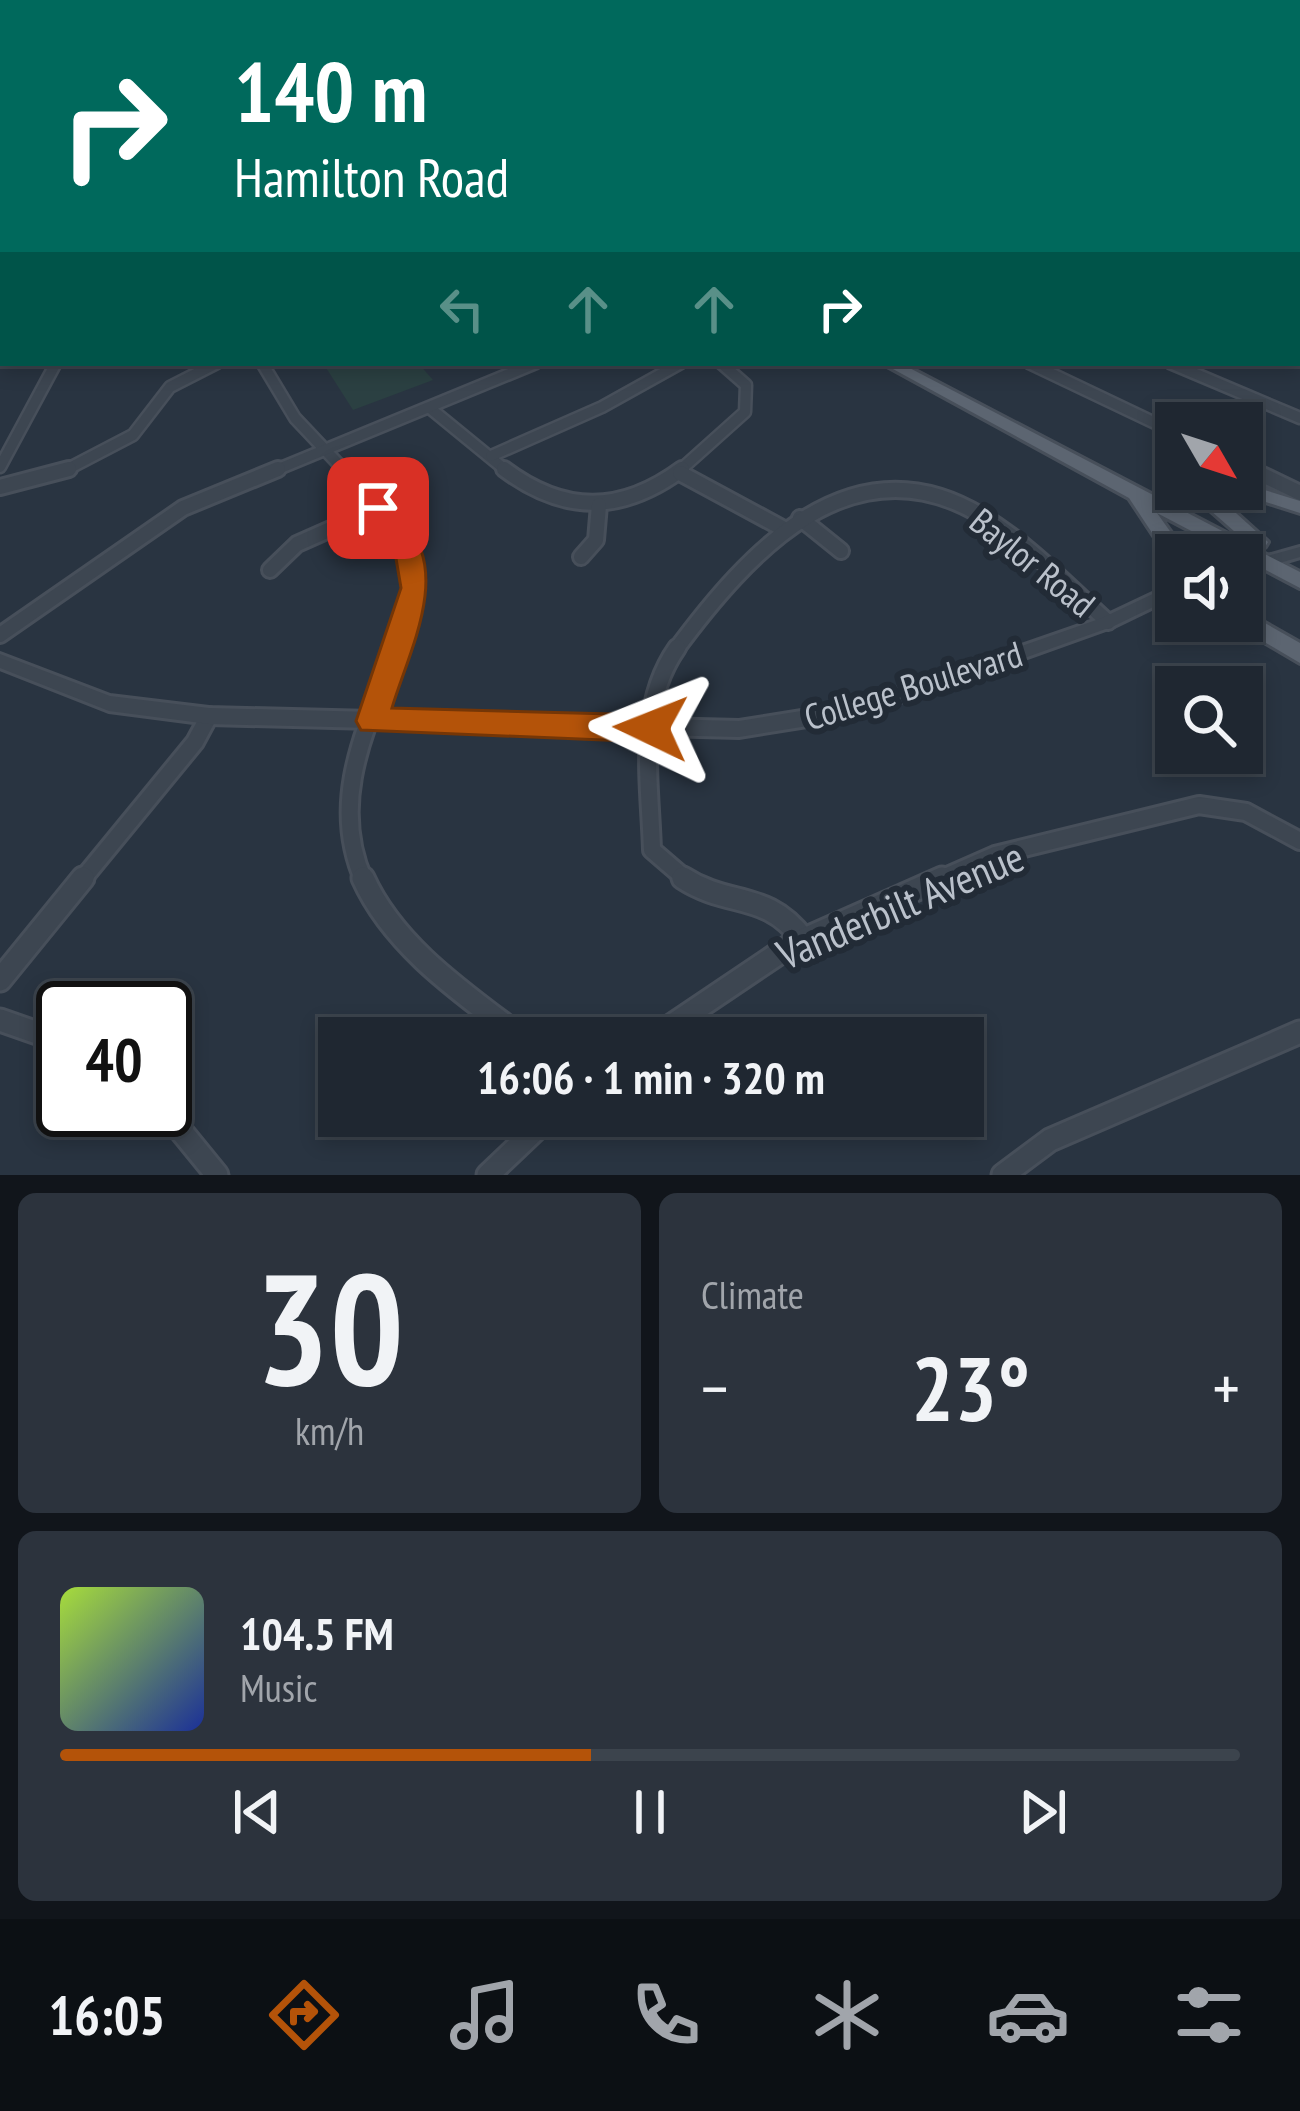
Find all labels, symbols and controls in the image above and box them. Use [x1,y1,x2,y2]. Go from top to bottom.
text: 140 m [234,36,427,145]
icon: right [36,48,192,204]
text: Hamilton Road [234,142,509,212]
icon: left [429,276,495,342]
icon: ahead [555,276,621,342]
icon: ahead [681,276,747,342]
icon: right [807,276,873,342]
north arrow [1155,402,1263,510]
map controls [1155,402,1263,774]
pin [327,457,429,559]
icon: arrive [345,475,411,541]
street label: Baylor Road [961,497,1105,627]
button: sound [1155,534,1263,642]
street label: College Boulevard [799,630,1027,740]
position arrow [588,665,714,791]
button: search [1155,666,1263,774]
street label: Vanderbilt Avenue [767,828,1032,982]
speed limit sign: 40 [36,981,192,1137]
text: 16:06 · 1 min · 320 m [477,1048,825,1106]
text: 30 [255,1226,404,1428]
text: Climate [701,1269,804,1320]
text: 23° [911,1329,1030,1446]
text: − [701,1345,728,1430]
text: + [1213,1345,1240,1430]
text: km/h [295,1405,364,1456]
text: 104.5 FM [240,1604,394,1662]
text: Music [240,1662,317,1713]
icon: previous [224,1779,290,1845]
icon: pause [617,1779,683,1845]
icon: next [1010,1779,1076,1845]
icon: directions [262,1973,346,2057]
icon: music [443,1973,527,2057]
icon: phone [624,1973,708,2057]
icon: climate [805,1973,889,2057]
icon: car [986,1973,1070,2057]
icon: filters [1167,1973,1251,2057]
text: 16:05 [49,1980,165,2050]

